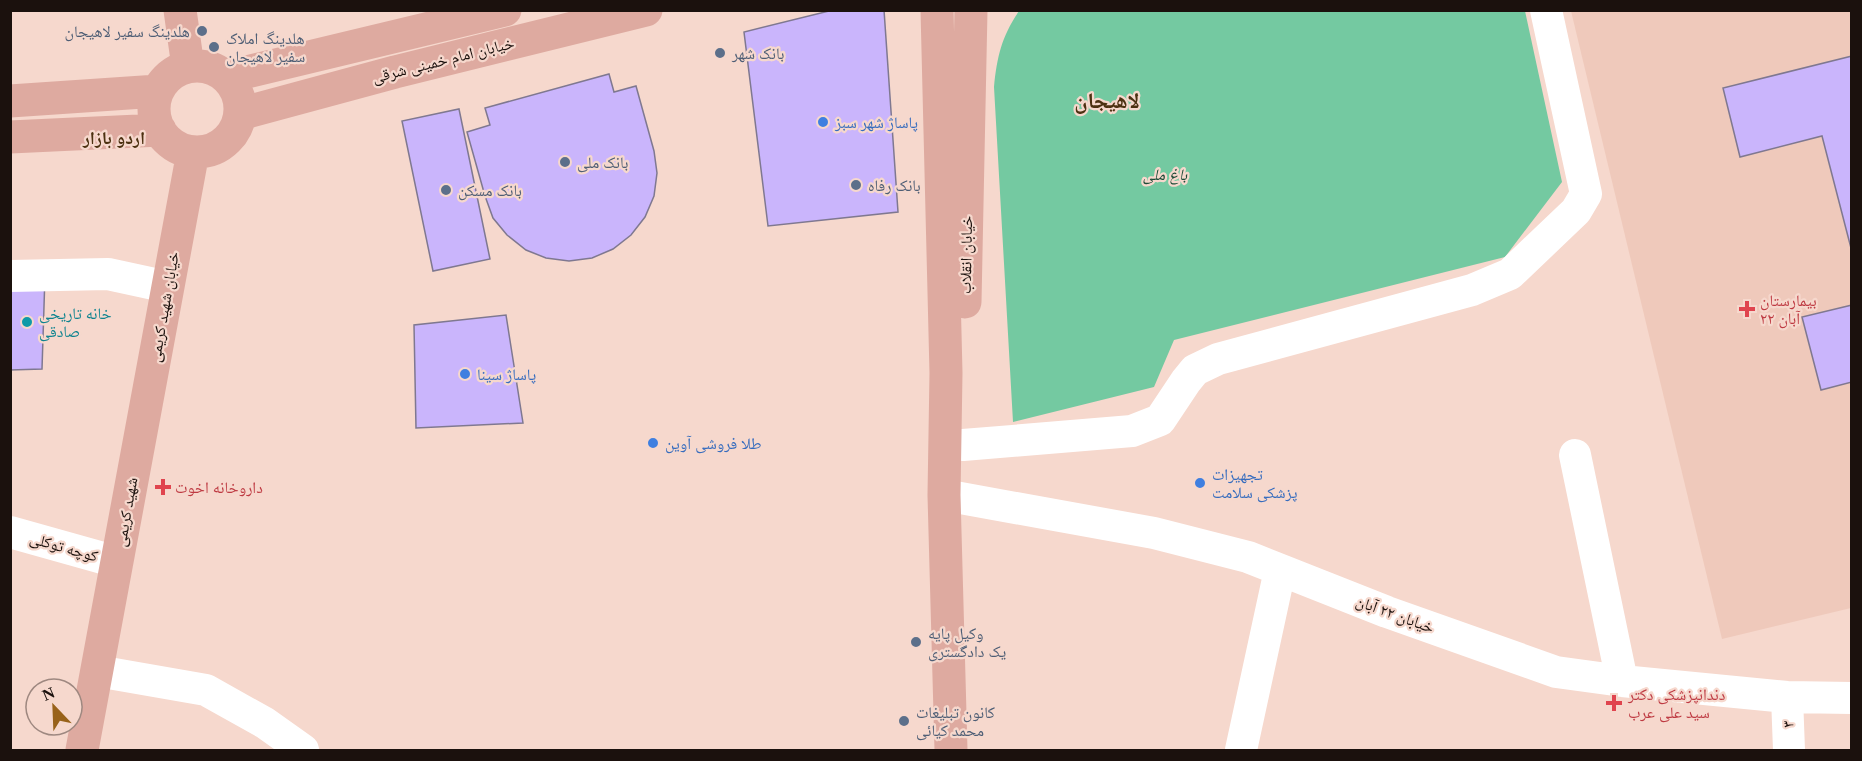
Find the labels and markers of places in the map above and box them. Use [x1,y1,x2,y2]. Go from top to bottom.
place label: هلدینگ سفیر لاهیجان [65,23,190,42]
marker: هلدینگ سفیر لاهیجان [195,24,209,38]
place label: هلدینگ املاک سفیر لاهیجان [226,30,305,67]
marker: هلدینگ املاک سفیر لاهیجان [207,40,221,54]
place label: بانک شهر [731,45,784,63]
marker: بانک شهر [713,46,727,60]
place label: پاساژ شهر سبز [834,114,918,132]
marker: پاساژ شهر سبز [816,115,830,129]
place label: بانک ملی [577,154,628,173]
marker: بانک ملی [558,155,572,169]
place label: بانک رفاه [868,177,921,195]
marker: بانک رفاه [849,178,863,192]
place label: بانک مسکن [458,182,522,201]
marker: بانک مسکن [439,183,453,197]
place label: بیمارستان ۲۲ آبان [1760,292,1817,329]
marker: بیمارستان ۲۲ آبان [1738,300,1756,318]
place label: خانه تاریخی صادقی [39,305,112,342]
marker: خانه تاریخی صادقی [20,315,34,329]
place label: پاساژ سینا [477,366,537,384]
marker: پاساژ سینا [458,367,472,381]
place label: طلا فروشی آوین [665,435,762,454]
marker: طلا فروشی آوین [646,436,660,450]
place label: تجهیزات پزشکی سلامت [1212,466,1298,503]
marker: تجهیزات پزشکی سلامت [1193,476,1207,490]
place label: داروخانه اخوت [175,479,263,497]
marker: داروخانه اخوت [156,480,170,494]
place label: وکیل پایه یک دادگستری [928,625,1006,662]
marker: وکیل پایه یک دادگستری [909,635,923,649]
place label: دندانپزشکی دکتر سید علی عرب [1627,686,1725,723]
marker: دندانپزشکی دکتر سید علی عرب [1605,694,1623,712]
place label: کانون تبلیغات محمد کیائی [916,704,995,741]
marker: کانون تبلیغات محمد کیائی [897,714,911,728]

